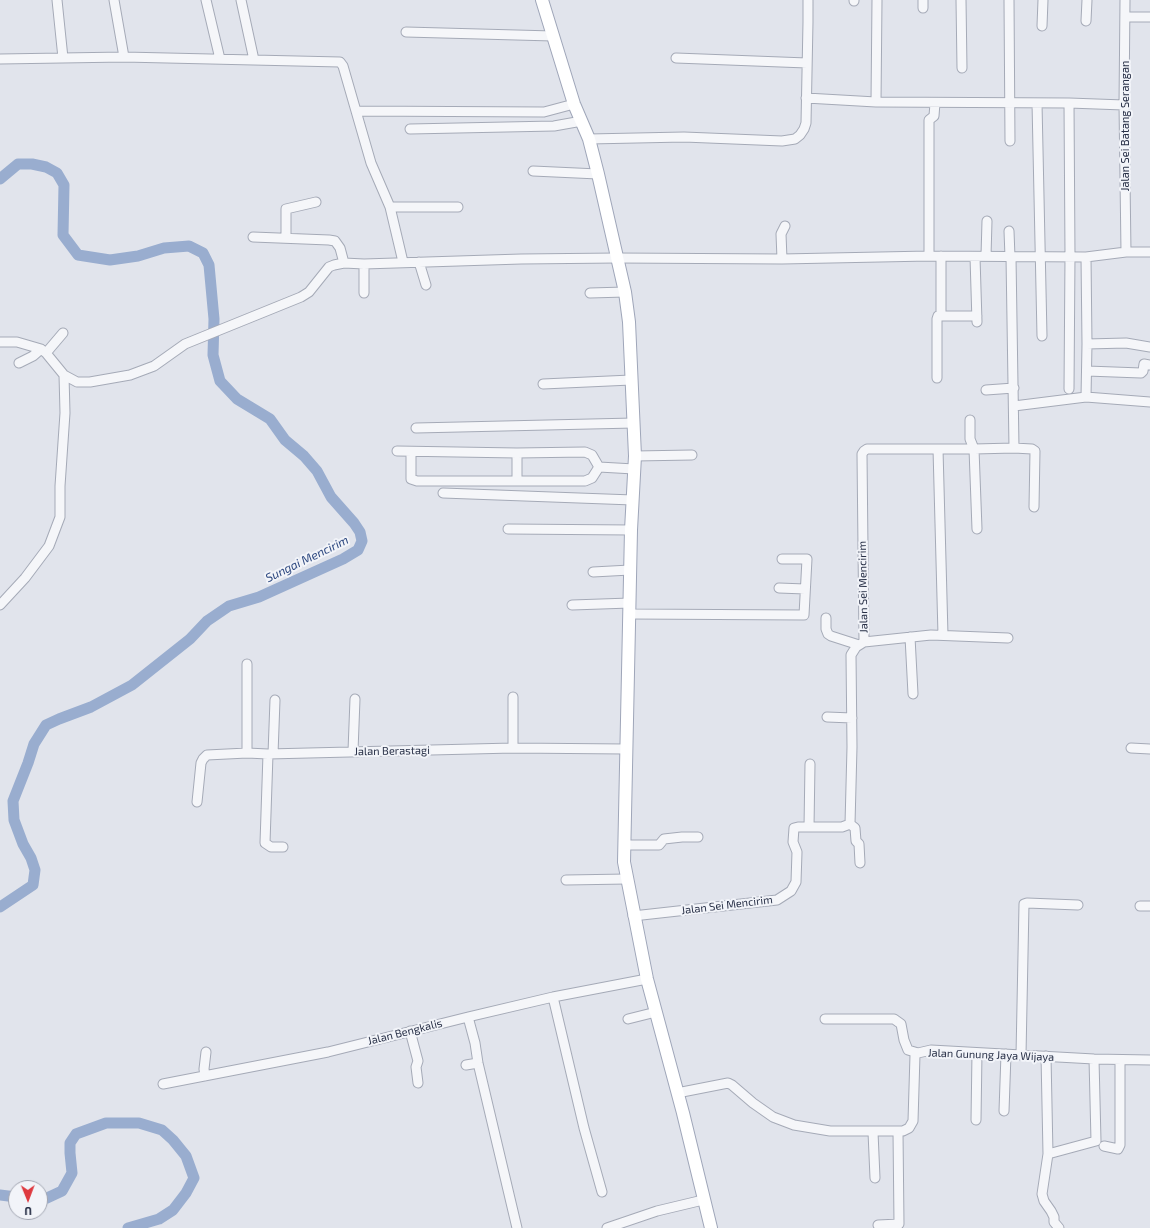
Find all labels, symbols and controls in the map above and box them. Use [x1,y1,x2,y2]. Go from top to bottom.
street label: Jalan Sei Batang Serangan [1118,61,1132,191]
water label: Sungai Mencirim [263,533,351,585]
street label: Jalan Sei Mencirim [856,541,870,633]
street label: Jalan Berastagi [354,744,430,758]
street label: Jalan Sei Mencirim [681,893,773,917]
street label: Jalan Bengkalis [366,1016,444,1048]
street label: Jalan Gunung Jaya Wijaya [928,1046,1054,1064]
north arrow [8,1180,48,1220]
text: U [24,1205,32,1218]

